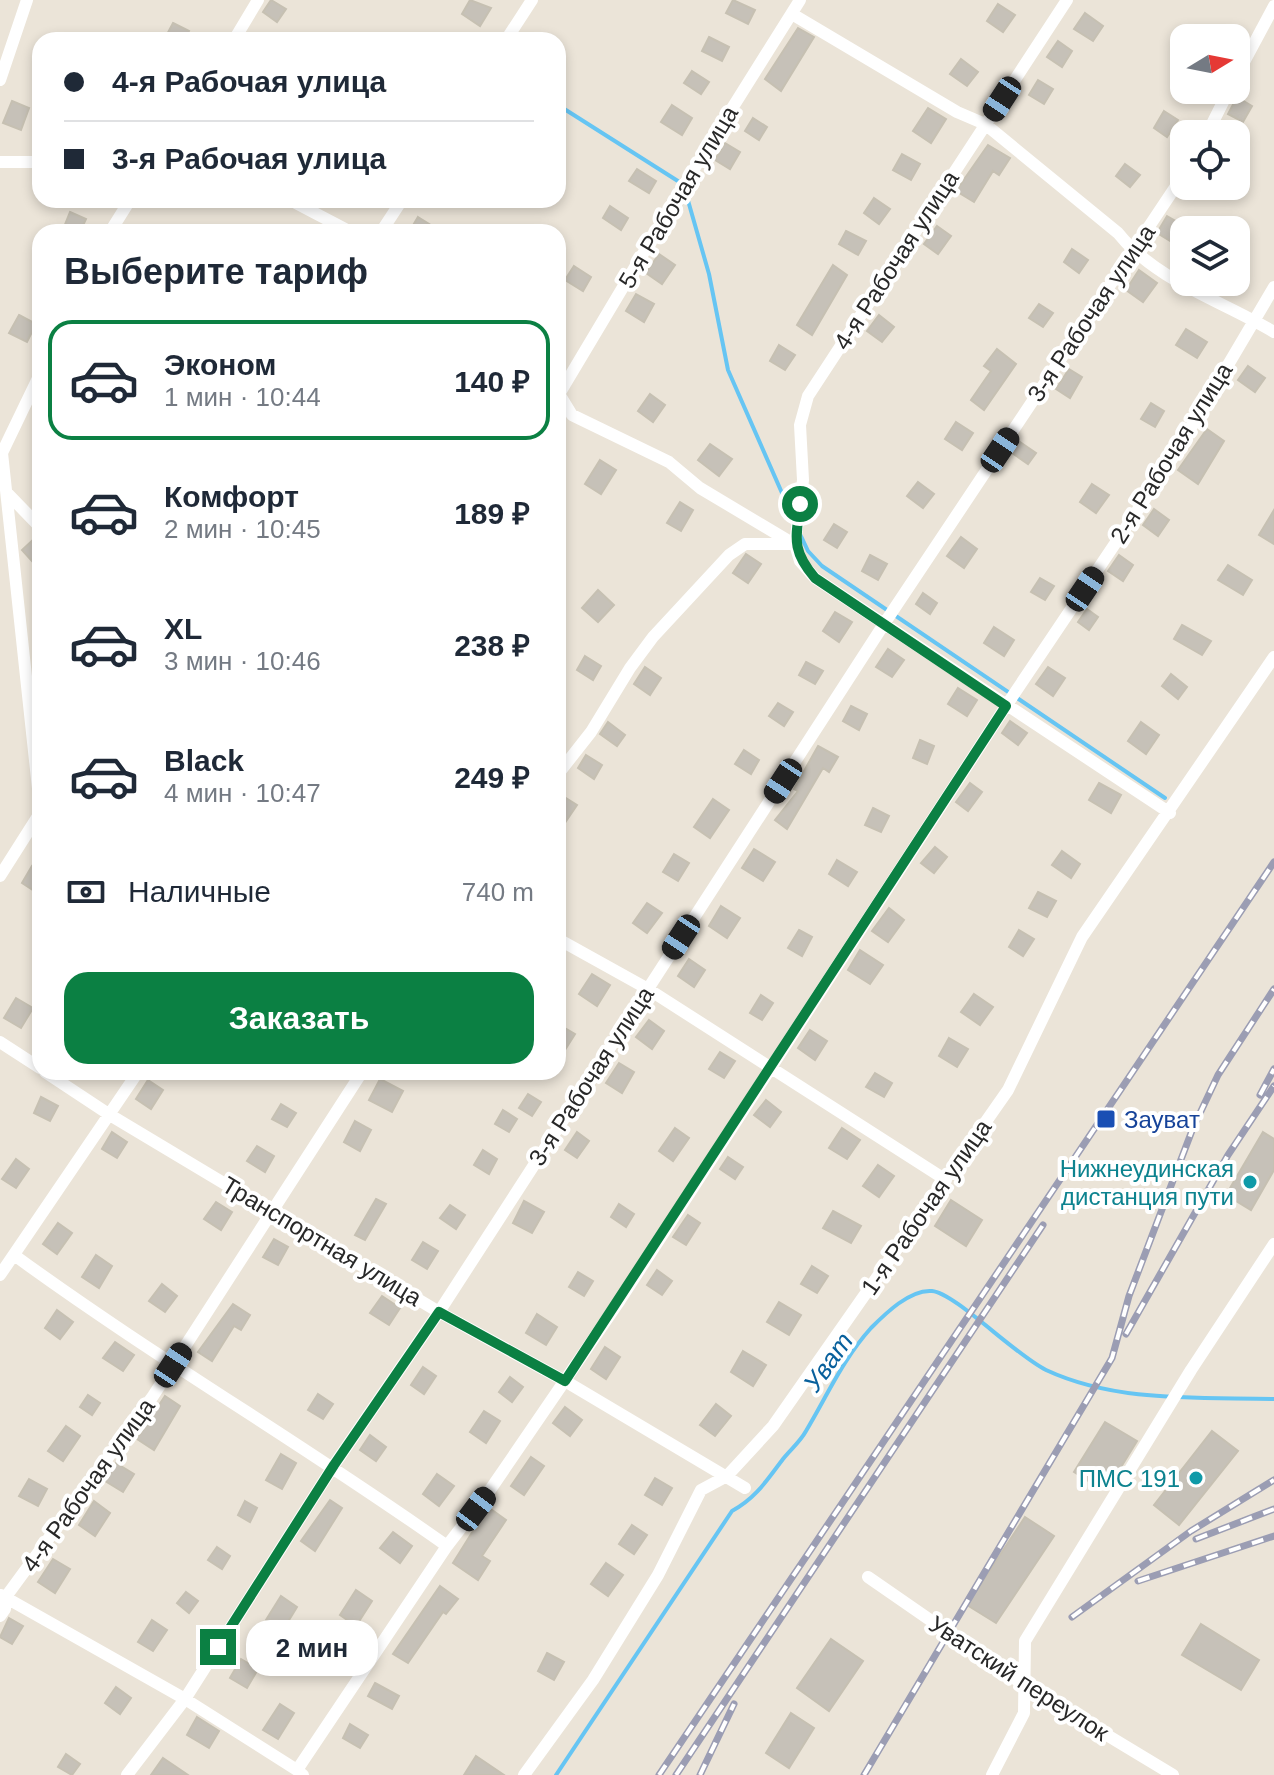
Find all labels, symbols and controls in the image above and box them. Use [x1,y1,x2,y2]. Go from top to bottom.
north arrow [1170,24,1250,104]
map controls [1170,24,1250,296]
text: 4-я Рабочая улица [112,65,386,98]
car [979,72,1025,126]
street label: 5-я Рабочая улица [613,101,743,293]
button: locate [1170,120,1250,200]
text: 3-я Рабочая улица [112,142,386,175]
street label: 4-я Рабочая улица [828,165,964,354]
button: layers [1170,216,1250,296]
street label: 3-я Рабочая улица [1022,219,1161,407]
text: Выберите тариф [64,251,368,292]
icon: car [68,344,140,416]
text: Эконом [164,348,277,381]
street label: 2-я Рабочая улица [1105,357,1238,548]
text: 140 ₽ [454,365,530,398]
text: 1 мин · 10:44 [164,382,321,412]
car [977,423,1023,477]
icon: car [68,476,140,548]
text: Комфорт [164,480,299,513]
route start [782,486,818,522]
text: 189 ₽ [454,497,530,530]
text: 2 мин · 10:45 [164,514,321,544]
car [1062,562,1108,616]
icon: car [68,608,140,680]
text: XL [164,612,202,645]
text: 238 ₽ [454,629,530,662]
text: 3 мин · 10:46 [164,646,321,676]
icon: car [68,740,140,812]
text: Black [164,744,244,777]
car [760,754,806,808]
text: 249 ₽ [454,761,530,794]
text: 4 мин · 10:47 [164,778,321,808]
icon: cash [64,870,108,914]
text: Наличные [128,875,271,908]
text: 740 m [462,877,534,907]
car [658,910,704,964]
button: Заказать [64,972,534,1064]
street label: 3-я Рабочая улица [523,981,659,1170]
place label: Зауват [1124,1106,1200,1133]
marker: Зауват [1095,1108,1117,1130]
street label: 1-я Рабочая улица [855,1114,997,1300]
place label: Нижнеудинская дистанция пути [1060,1155,1234,1210]
street label: Транспортная улица [217,1171,427,1312]
marker: Нижнеудинская дистанция пути [1241,1173,1259,1191]
water label: Уват [796,1327,859,1398]
car [150,1338,196,1392]
street label: 4-я Рабочая улица [16,1393,160,1577]
place label: ПМС 191 [1079,1465,1180,1492]
marker: ПМС 191 [1187,1469,1205,1487]
car [452,1483,500,1535]
street label: Уватский переулок [924,1610,1114,1746]
callout: 2 мин [246,1619,378,1675]
route end [200,1629,236,1665]
text: 2 мин [276,1633,348,1663]

